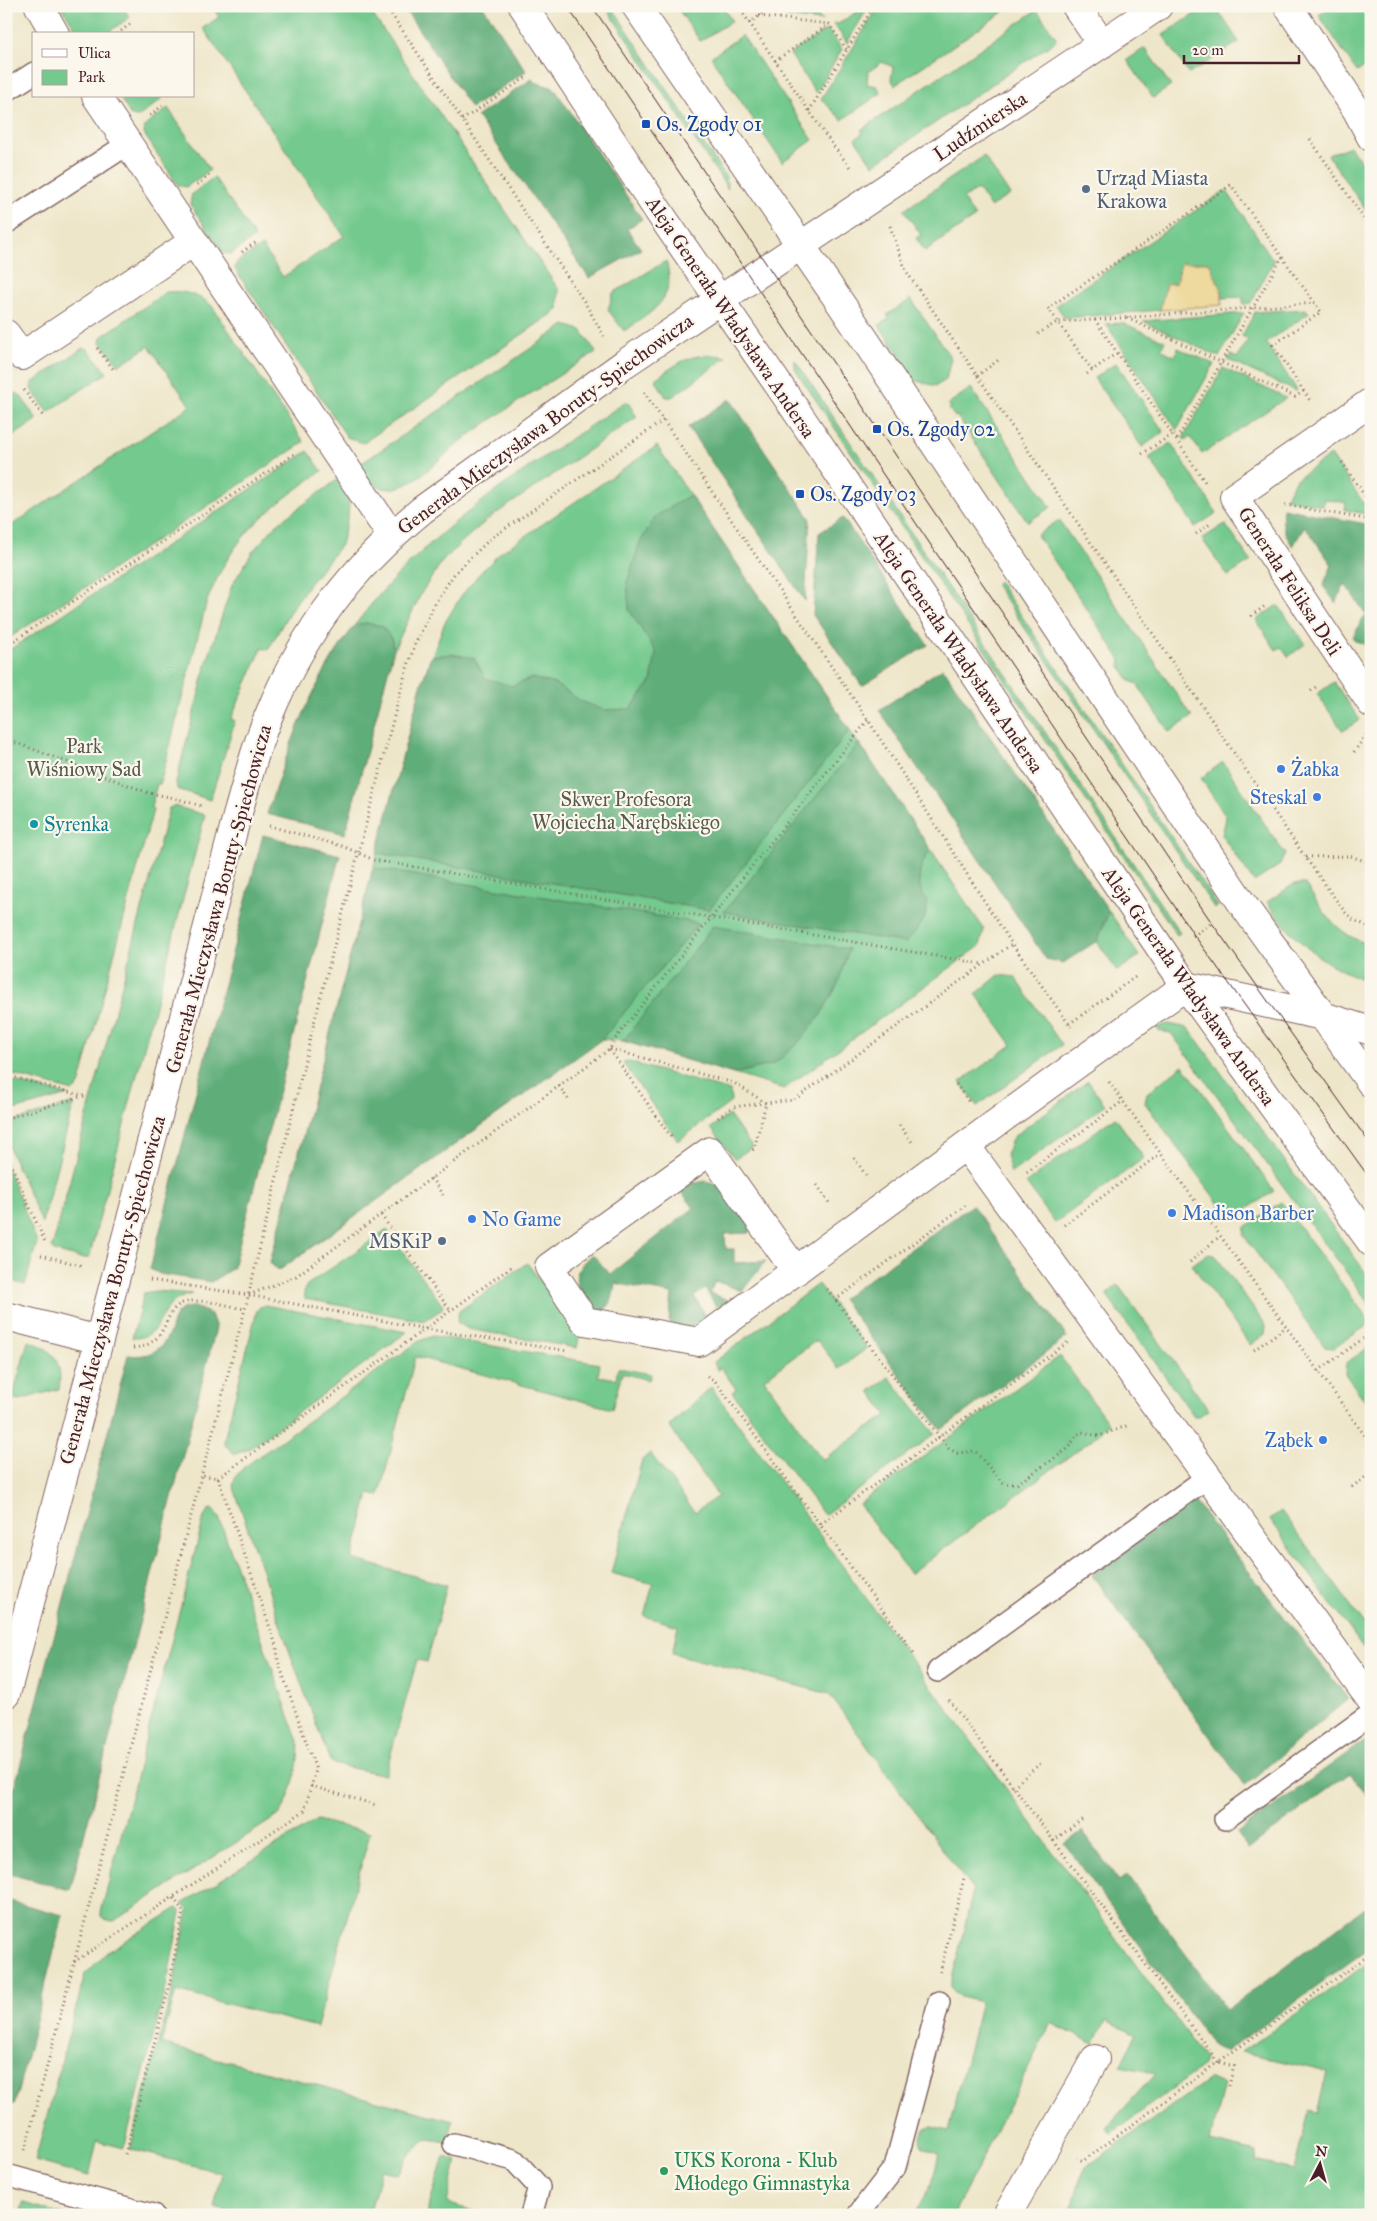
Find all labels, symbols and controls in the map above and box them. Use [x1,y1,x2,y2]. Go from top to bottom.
legend [32,32,195,98]
scale bar [1184,32,1300,64]
text: 20 m [1192,41,1224,59]
text: Ulica [78,44,111,62]
text: Park [78,68,105,86]
street label: Ludźmierska [929,86,1032,166]
place label: Os. Zgody 01 [656,112,762,137]
marker: Os. Zgody 01 [640,118,652,130]
place label: Urząd Miasta Krakowa [1096,166,1209,213]
marker: Urząd Miasta Krakowa [1080,183,1092,195]
street label: Aleja Generała Władysława Andersa [640,191,821,443]
street label: Generała Mieczysława Boruty-Spiechowicza [392,308,698,540]
place label: Os. Zgody 02 [887,417,995,442]
marker: Os. Zgody 02 [871,423,883,435]
place label: Os. Zgody 03 [810,482,916,507]
marker: Os. Zgody 03 [794,488,806,500]
street label: Generała Feliksa Deli [1233,502,1347,660]
street label: Aleja Generała Władysława Andersa [868,526,1049,778]
street label: Generała Mieczysława Boruty-Spiechowicza [160,721,276,1076]
park label: Park Wiśniowy Sad [27,734,141,781]
place label: Żabka [1291,756,1340,781]
marker: Żabka [1275,763,1287,775]
place label: Steskal [1250,785,1308,809]
park label: Skwer Profesora Wojciecha Narębskiego [532,787,720,835]
marker: Steskal [1311,791,1323,803]
place label: Syrenka [44,812,110,836]
marker: Syrenka [28,818,40,830]
street label: Aleja Generała Władysława Andersa [1097,861,1281,1111]
street label: Generała Mieczysława Boruty-Spiechowicza [54,1112,170,1467]
place label: Madison Barber [1182,1201,1314,1225]
place label: No Game [482,1207,561,1231]
marker: Madison Barber [1166,1207,1178,1219]
marker: No Game [466,1213,478,1225]
place label: MSKiP [369,1229,432,1253]
marker: MSKiP [436,1235,448,1247]
place label: Ząbek [1265,1428,1314,1452]
marker: Ząbek [1317,1434,1329,1446]
north arrow [1294,2138,1344,2188]
text: N [1315,2142,1328,2161]
place label: UKS Korona - Klub Młodego Gimnastyka [674,2148,851,2196]
marker: UKS Korona - Klub Młodego Gimnastyka [658,2165,670,2177]

